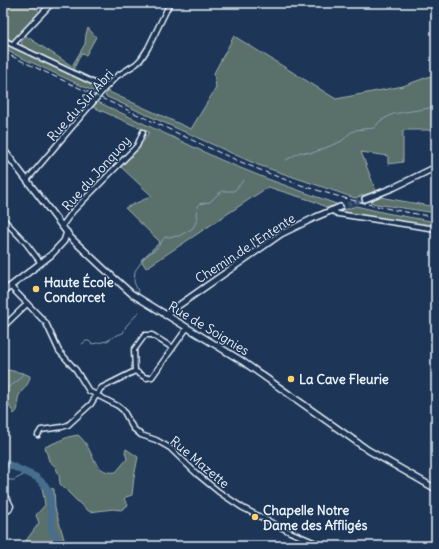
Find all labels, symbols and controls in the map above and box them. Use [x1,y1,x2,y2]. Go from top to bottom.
street label: Rue du Sûr Abri [44,66,117,145]
street label: Rue du Jonquoy [58,132,134,214]
street label: Chemin de l'Entente [192,210,299,287]
place label: Haute École Condorcet [44,273,114,306]
marker: Haute École Condorcet [31,284,41,294]
street label: Rue de Soignies [165,298,252,359]
place label: La Cave Fleurie [299,371,389,388]
marker: La Cave Fleurie [286,374,296,384]
street label: Rue Mazette [167,433,233,492]
place label: Chapelle Notre Dame des Affligés [263,502,368,534]
marker: Chapelle Notre Dame des Affligés [250,512,260,522]

